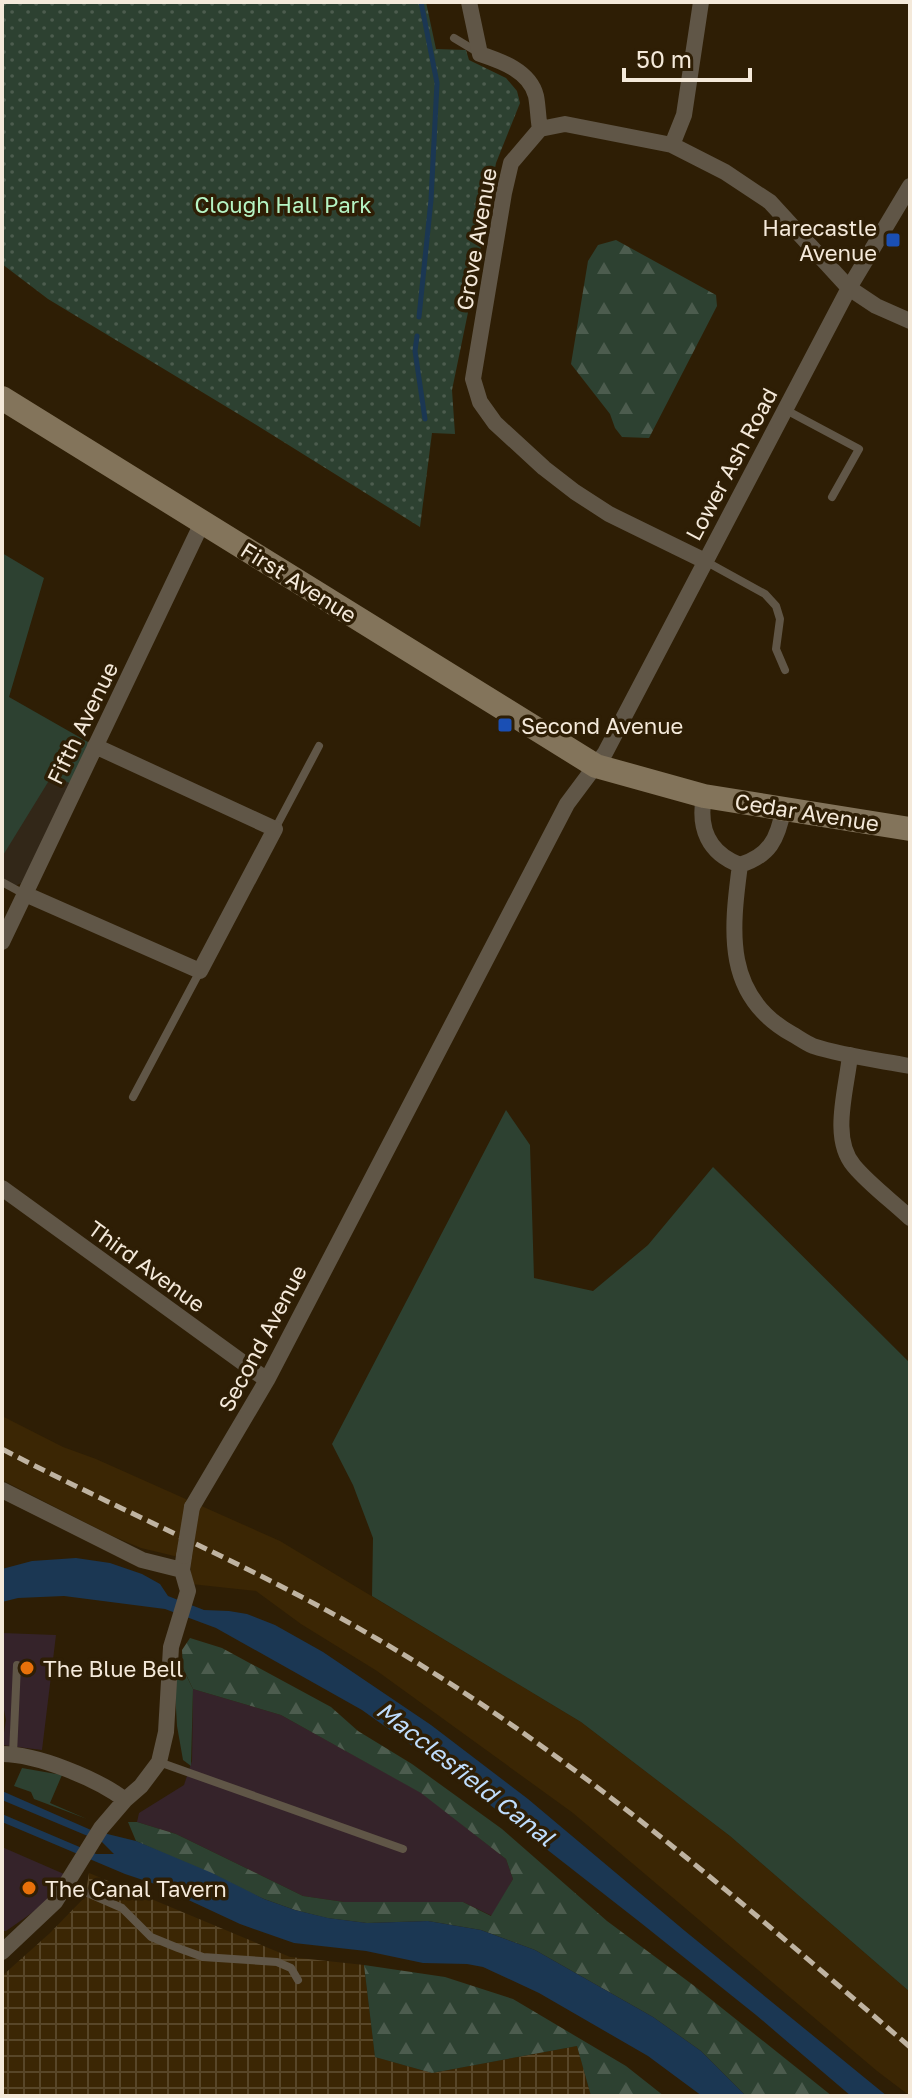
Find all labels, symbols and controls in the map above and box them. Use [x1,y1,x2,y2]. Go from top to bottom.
scale bar [624,32,750,82]
text: 50 m [636,44,692,73]
street label: Grove Avenue [450,166,502,312]
park label: Clough Hall Park [194,191,372,218]
place label: Harecastle Avenue [762,214,877,266]
marker: Harecastle Avenue [884,231,902,249]
street label: Lower Ash Road [679,383,783,545]
street label: First Avenue [236,536,362,628]
street label: Fifth Avenue [41,657,123,789]
place label: Second Avenue [521,712,683,739]
marker: Second Avenue [496,716,514,734]
street label: Cedar Avenue [733,787,881,837]
street label: Third Avenue [83,1214,211,1318]
street label: Second Avenue [212,1260,312,1416]
place label: The Blue Bell [43,1655,183,1682]
marker: The Blue Bell [18,1659,36,1677]
water label: Macclesfield Canal [371,1695,562,1852]
place label: The Canal Tavern [45,1875,227,1902]
marker: The Canal Tavern [20,1879,38,1897]

